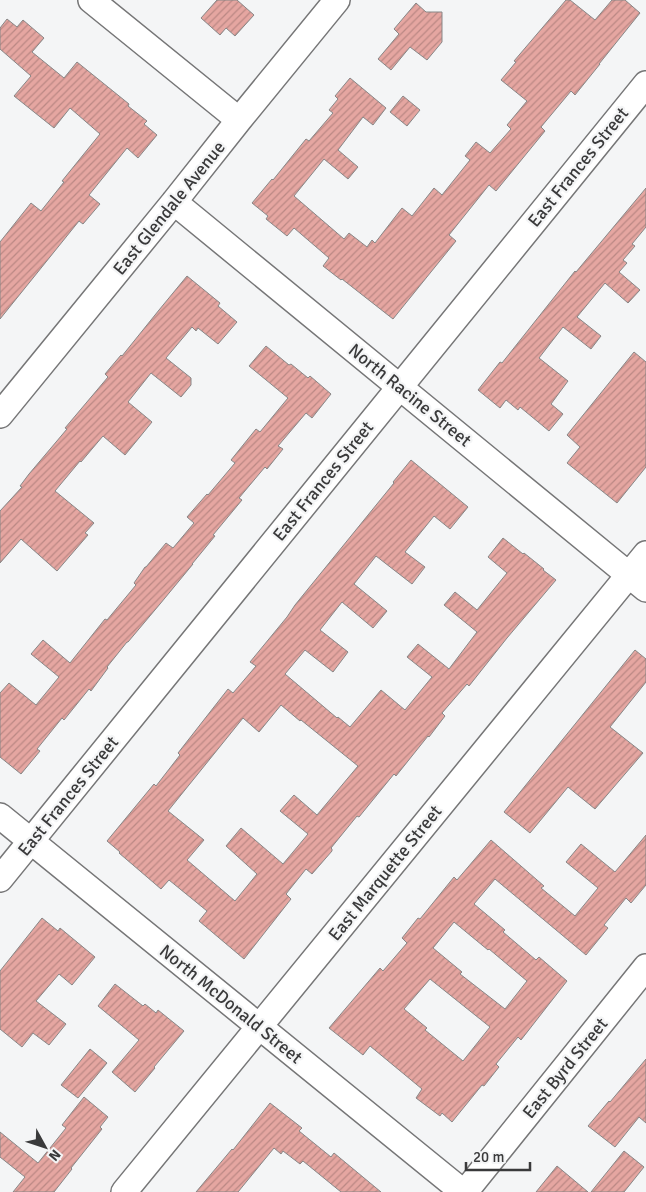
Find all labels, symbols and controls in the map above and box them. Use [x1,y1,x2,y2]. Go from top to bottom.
street label: East Frances Street [523,103,633,231]
street label: East Glendale Avenue [108,137,230,279]
street label: North Racine Street [344,339,476,451]
street label: East Frances Street [268,417,378,545]
street label: East Frances Street [13,732,123,860]
street label: East Marquette Street [324,801,446,945]
street label: North McDonald Street [155,940,307,1068]
street label: East Byrd Street [518,1013,612,1123]
north arrow [20,1122,70,1172]
scale bar [466,1140,530,1172]
text: N [45,1146,64,1164]
text: 20 m [473,1148,504,1166]

